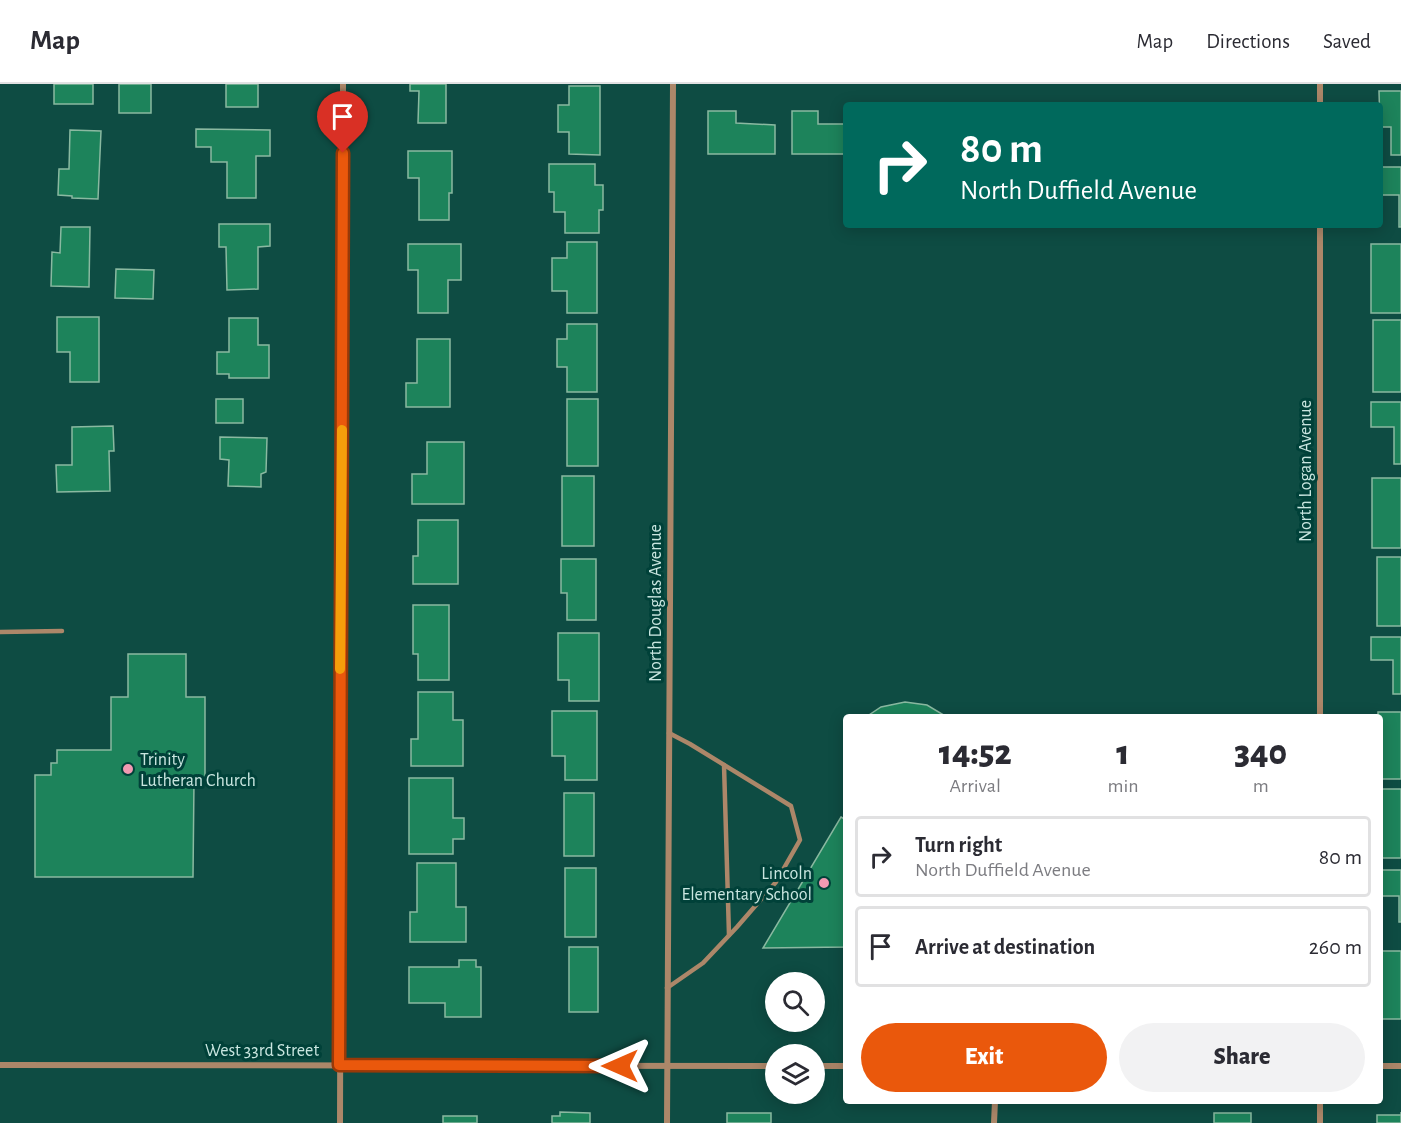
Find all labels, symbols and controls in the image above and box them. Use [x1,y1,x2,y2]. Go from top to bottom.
text: Map [30,27,80,55]
text: Map [1137,31,1173,52]
text: Directions [1206,31,1290,52]
text: Saved [1323,31,1371,52]
pin [317,91,368,153]
icon: arrive [326,100,359,133]
icon: right [861,126,939,204]
text: 80 m [960,128,1043,170]
text: North Duffield Avenue [960,177,1197,204]
street label: North Logan Avenue [1297,400,1315,542]
street label: North Douglas Avenue [647,524,665,682]
text: 14:52 [939,735,1012,771]
text: 1 [1116,735,1130,771]
text: 340 [1234,735,1287,771]
place label: Trinity Lutheran Church [140,751,256,790]
marker: Trinity Lutheran Church [121,762,135,776]
text: Arrival [949,776,1001,796]
text: min [1107,776,1139,796]
text: m [1253,776,1269,796]
text: Turn right [915,834,1002,856]
icon: right [864,840,897,873]
text: 80 m [1319,846,1362,868]
text: North Duffield Avenue [915,860,1091,880]
place label: Lincoln Elementary School [682,865,812,904]
marker: Lincoln Elementary School [817,876,831,890]
icon: arrive [864,930,897,963]
text: Arrive at destination [915,936,1095,958]
text: 260 m [1309,936,1362,958]
map controls [765,972,825,1104]
button: search [765,972,825,1032]
button: Exit [861,1023,1107,1092]
button: Share [1119,1023,1365,1092]
position arrow [588,1034,652,1098]
street label: West 33rd Street [205,1042,319,1060]
button: layers [765,1044,825,1104]

